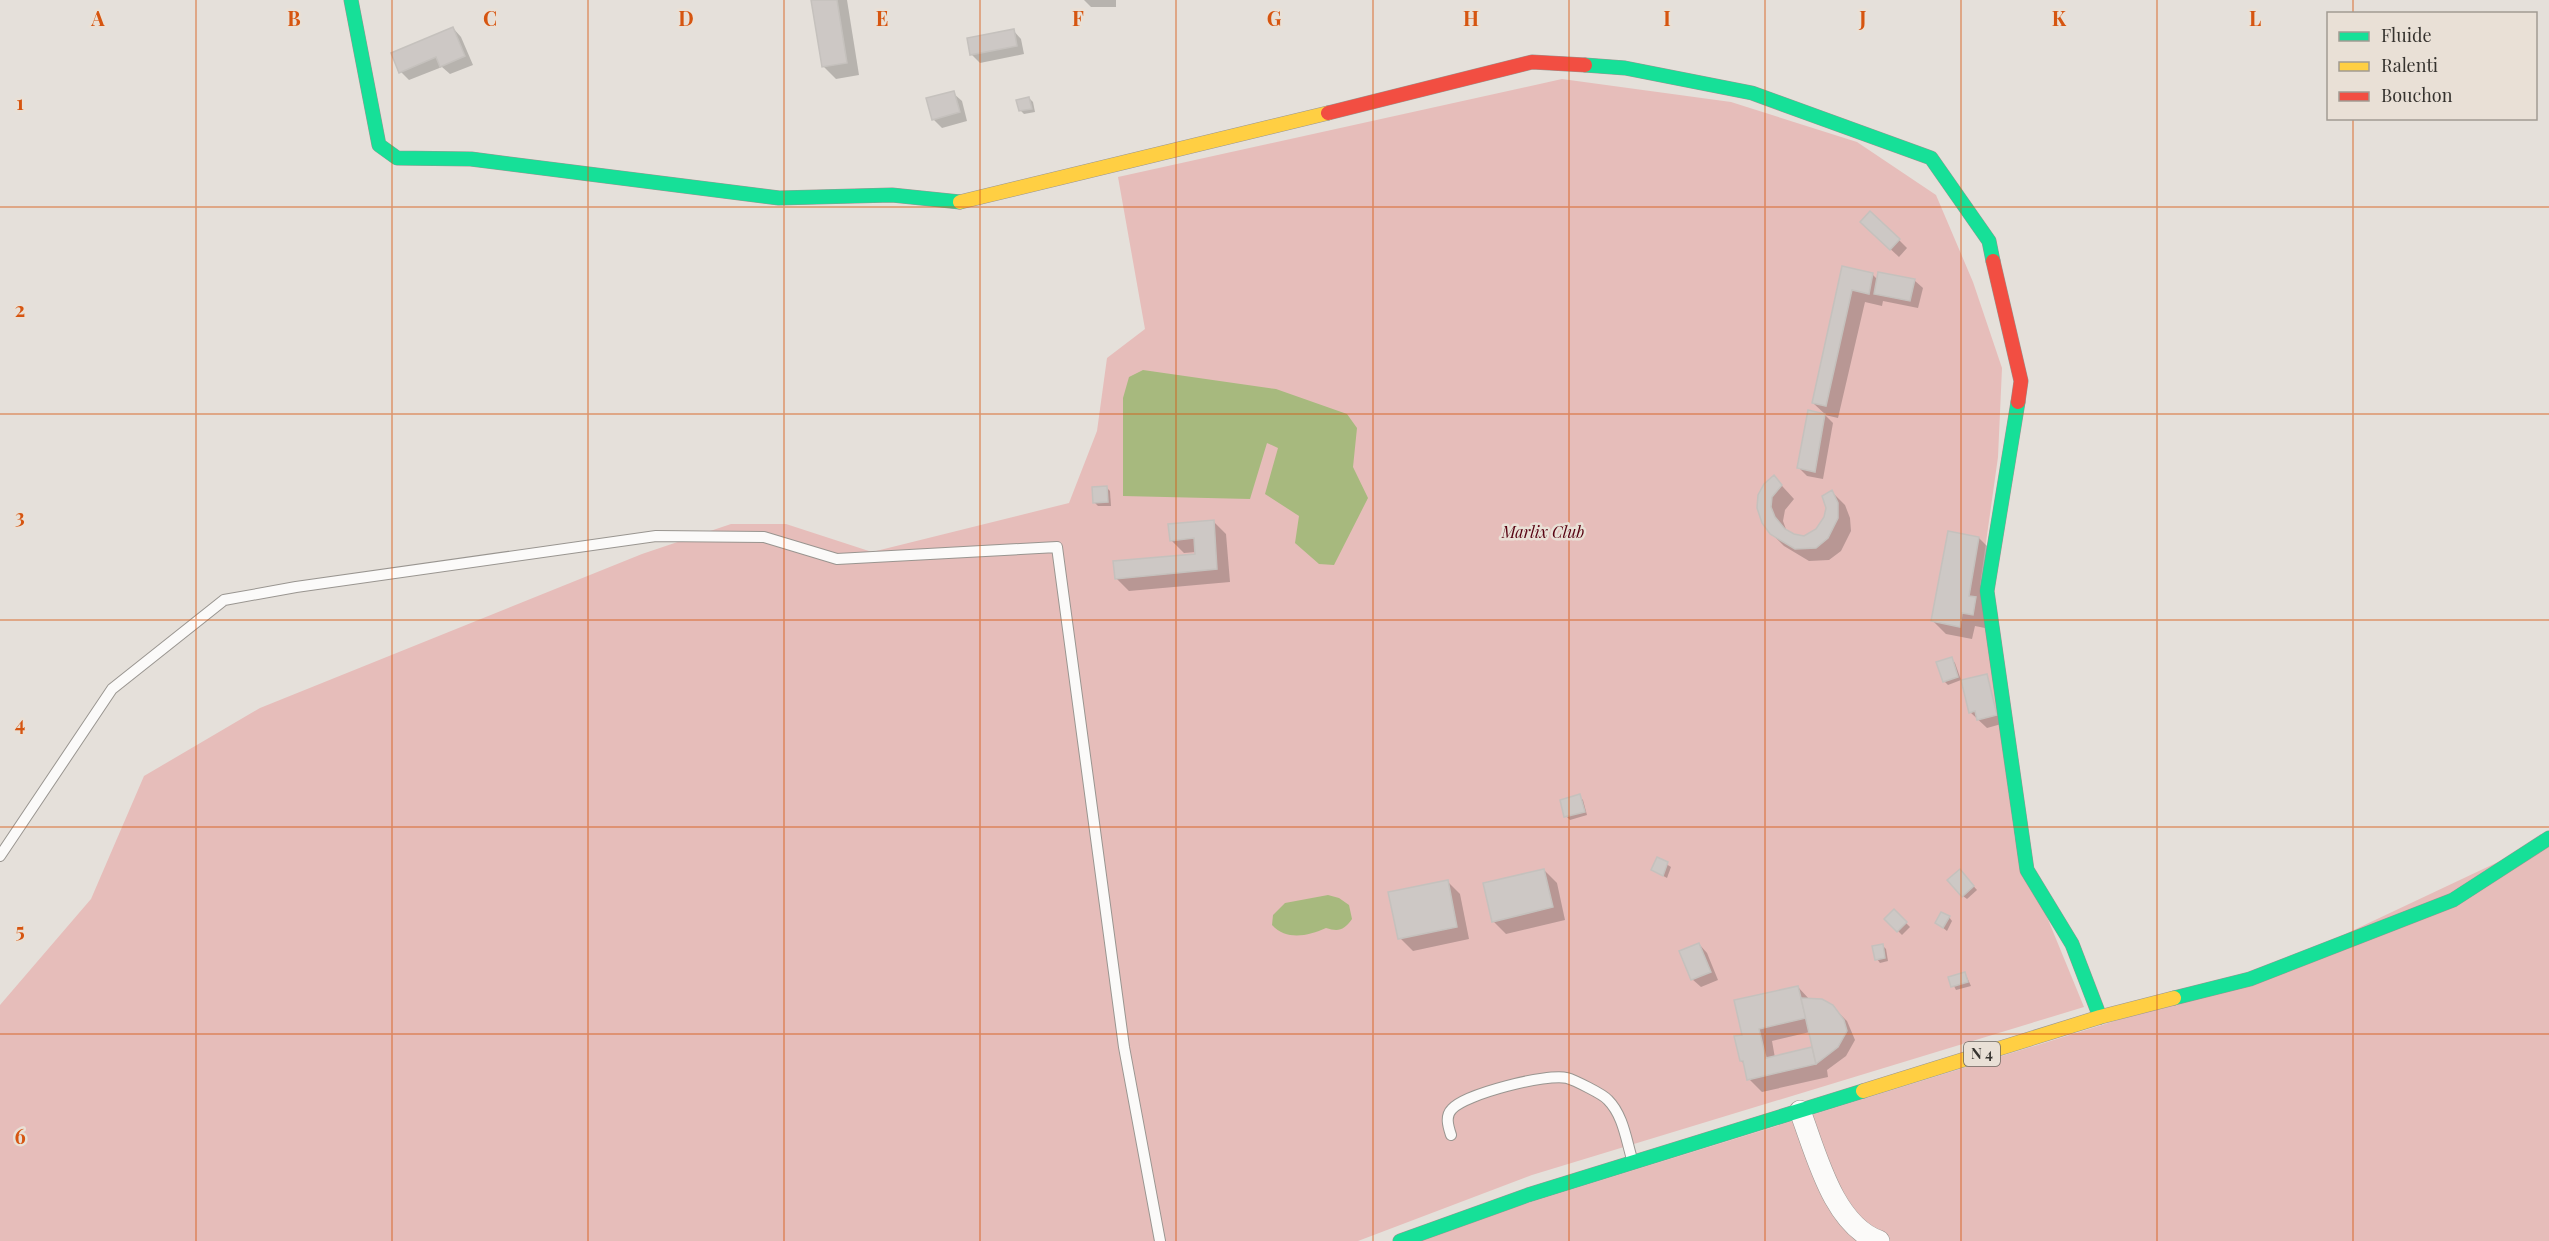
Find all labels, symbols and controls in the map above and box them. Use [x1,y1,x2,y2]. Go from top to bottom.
text: A [90,4,105,31]
text: B [287,4,301,31]
text: C [483,4,497,31]
text: D [678,4,694,31]
text: E [876,4,888,31]
text: F [1072,4,1084,31]
text: G [1267,4,1282,31]
text: H [1463,4,1479,31]
text: I [1663,4,1671,31]
text: J [1858,4,1867,31]
text: K [2052,4,2067,31]
text: L [2249,4,2261,31]
legend [2327,12,2537,120]
text: Fluide [2381,23,2432,47]
text: Ralenti [2381,53,2438,77]
text: Bouchon [2381,83,2453,107]
text: 1 [16,88,24,115]
text: 2 [15,295,25,322]
text: 3 [15,502,25,529]
park label: Marlix Club [1501,521,1584,542]
text: 4 [15,709,25,736]
text: 5 [15,916,25,943]
road number: N 4 [1964,1042,2000,1066]
text: 6 [14,1122,26,1149]

